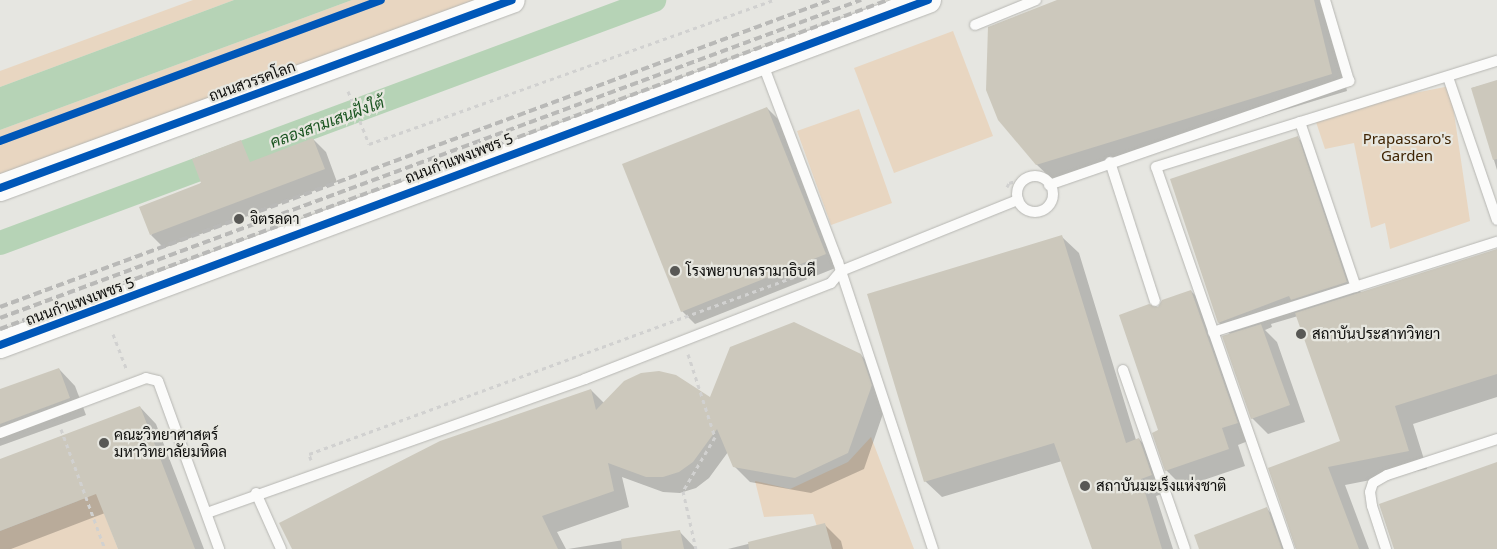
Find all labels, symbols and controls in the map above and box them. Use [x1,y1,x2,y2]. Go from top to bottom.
street label: ถนนสวรรคโลก [206,57,298,105]
water label: คลองสามเสนฝั่งใต้ [267,92,387,152]
street label: ถนนกำแพงเพชร 5 [402,129,516,187]
park label: Prapassaro's Garden [1363,129,1451,164]
place label: จิตรลดา [250,210,300,228]
marker: จิตรลดา [232,212,246,226]
place label: โรงพยาบาลรามาธิบดี [686,262,816,280]
marker: โรงพยาบาลรามาธิบดี [668,264,682,278]
street label: ถนนกำแพงเพชร 5 [23,273,137,329]
place label: สถาบันประสาทวิทยา [1312,325,1440,343]
marker: สถาบันประสาทวิทยา [1294,327,1308,341]
place label: คณะวิทยาศาสตร์ มหาวิทยาลัยมหิดล [114,425,227,460]
marker: คณะวิทยาศาสตร์ มหาวิทยาลัยมหิดล [98,437,110,449]
place label: สถาบันมะเร็งแห่งชาติ [1096,477,1226,495]
marker: สถาบันมะเร็งแห่งชาติ [1078,479,1092,493]

